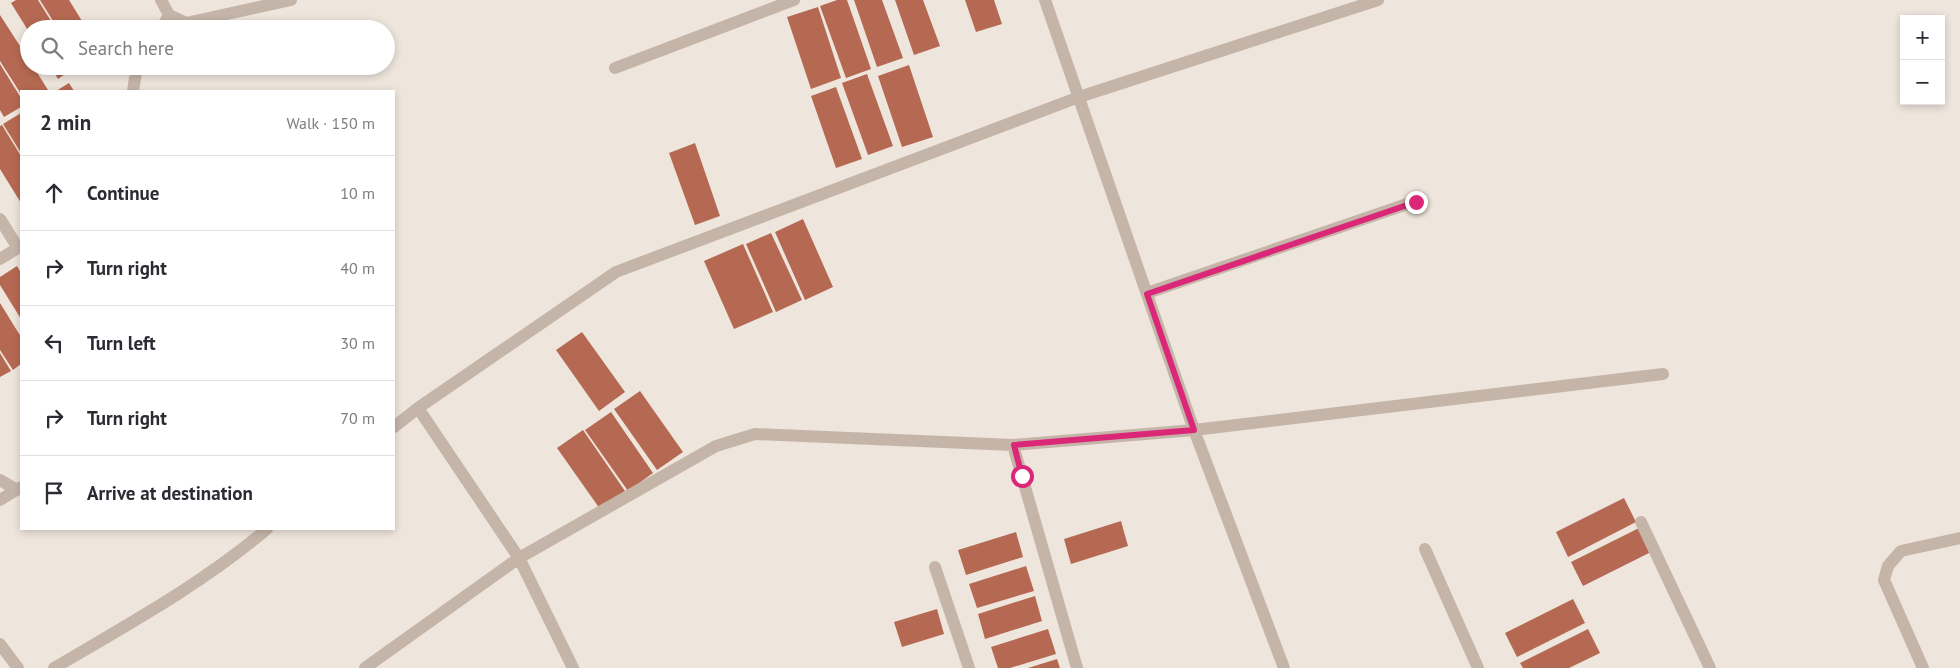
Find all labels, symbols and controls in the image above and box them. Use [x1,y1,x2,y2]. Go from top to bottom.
map controls [1900,15,1945,105]
button: + [1900,15,1945,60]
search box [20,20,395,75]
icon: search [38,34,66,62]
text: Search here [78,36,174,60]
button: − [1900,60,1945,105]
text: 2 min [40,109,91,136]
text: Walk · 150 m [286,113,375,133]
icon: ahead [40,179,68,207]
text: Continue [87,181,159,205]
text: 10 m [340,183,375,203]
route end [1405,191,1428,214]
icon: right [40,254,68,282]
text: Turn right [87,256,167,280]
text: 40 m [340,258,375,278]
icon: left [40,329,68,357]
text: Turn left [87,331,156,355]
text: 30 m [340,333,375,353]
icon: right [40,404,68,432]
text: Turn right [87,406,167,430]
text: 70 m [340,408,375,428]
route start [1011,465,1034,488]
icon: arrive [40,479,68,507]
text: Arrive at destination [87,481,253,505]

